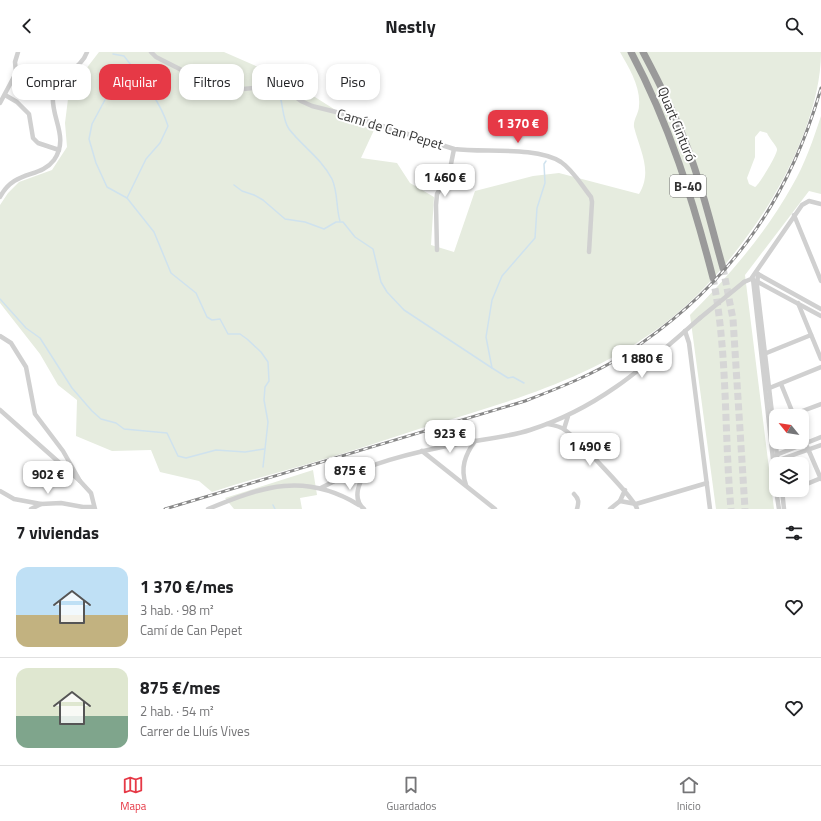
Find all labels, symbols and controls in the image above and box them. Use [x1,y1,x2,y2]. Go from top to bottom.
text: Nestly [385,13,436,40]
icon: back [16,15,38,37]
icon: search [783,15,805,37]
chip: Comprar [12,64,91,100]
chip: Alquilar [99,64,171,100]
chip: Filtros [179,64,244,100]
chip: Nuevo [252,64,318,100]
chip: Piso [326,64,380,100]
street label: Quart Cinturó [653,83,702,164]
street label: Camí de Can Pepet [335,102,446,155]
pin: 1 370 € [481,110,555,144]
text: 1 370 € [497,113,539,133]
pin: 1 460 € [408,164,482,198]
text: 1 460 € [424,167,466,187]
road number: B-40 [670,175,706,197]
pin: 1 880 € [605,345,679,379]
text: 1 880 € [621,348,663,368]
north arrow [769,409,809,449]
map controls [769,409,809,497]
pin: 923 € [422,420,478,454]
text: 923 € [434,423,466,443]
pin: 1 490 € [553,433,627,467]
text: 1 490 € [569,436,611,456]
pin: 875 € [322,457,378,491]
button: layers [769,457,809,497]
text: 875 € [334,460,366,480]
pin: 902 € [20,461,76,495]
text: 902 € [32,464,64,484]
text: 7 viviendas [16,520,99,546]
icon: filters [783,522,805,544]
text: 1 370 €/mes [140,574,234,600]
icon: home [48,583,96,631]
icon: heart [783,596,805,618]
text: 3 hab. · 98 m² [140,600,214,620]
text: Camí de Can Pepet [140,620,242,640]
text: 875 €/mes [140,675,220,701]
icon: home [48,684,96,732]
icon: heart [783,697,805,719]
text: 2 hab. · 54 m² [140,701,214,721]
text: Carrer de Lluís Vives [140,721,250,741]
tab: Mapa [120,774,146,814]
tab: Guardados [387,774,436,814]
tab: Inicio [677,774,701,814]

